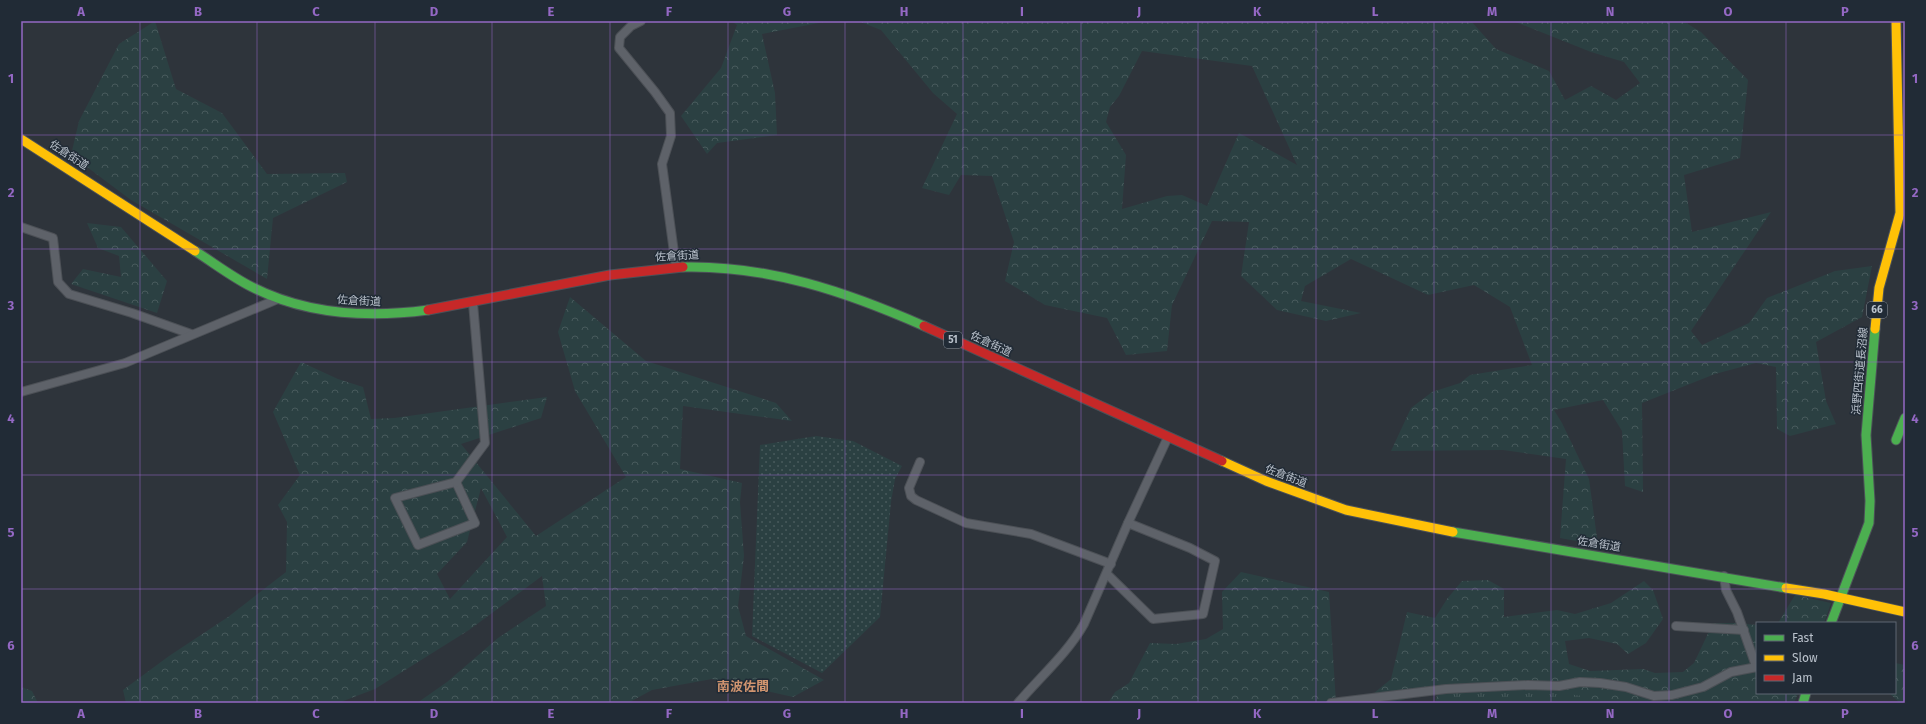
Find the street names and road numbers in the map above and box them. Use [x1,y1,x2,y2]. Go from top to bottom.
street label: 佐倉街道 [47,138,91,172]
street label: 佐倉街道 [655,248,699,264]
street label: 佐倉街道 [337,293,381,309]
road number: 66 [1867,302,1887,318]
street label: 浜野四街道長沼線 [1850,327,1870,415]
street label: 佐倉街道 [968,329,1014,359]
road number: 51 [944,332,962,348]
street label: 佐倉街道 [1263,462,1309,490]
street label: 佐倉街道 [1576,534,1622,554]

